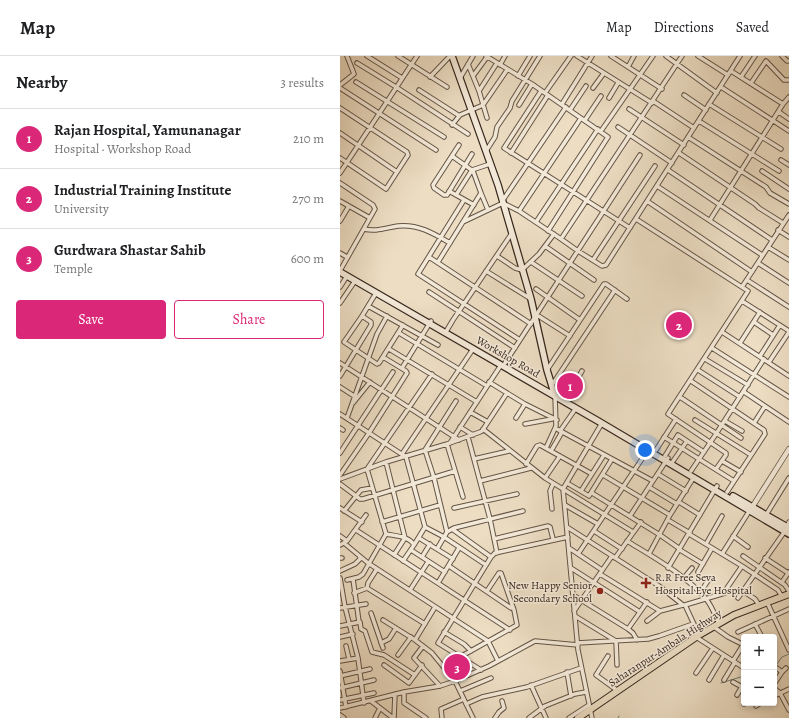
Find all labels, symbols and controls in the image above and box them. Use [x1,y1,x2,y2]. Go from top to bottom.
text: Map [20,15,55,41]
text: Map [606,18,632,37]
text: Directions [654,18,714,37]
text: Saved [736,18,769,37]
text: Nearby [16,71,67,94]
text: 3 results [280,74,324,91]
text: Rajan Hospital, Yamunanagar [54,120,241,140]
text: 1 [27,130,31,147]
text: 210 m [293,130,324,147]
text: Hospital · Workshop Road [54,140,191,157]
text: Industrial Training Institute [54,180,231,200]
text: 2 [26,190,32,207]
text: 270 m [292,190,324,207]
text: University [54,200,109,217]
text: Gurdwara Shastar Sahib [54,240,206,260]
text: 3 [26,250,32,267]
text: 600 m [291,250,324,267]
text: Temple [54,260,93,277]
button: Save [16,300,166,339]
button: Share [174,300,324,339]
pin: 2 [666,310,692,340]
street label: Workshop Road [473,332,543,381]
pin: 1 [557,371,583,401]
your location [635,440,655,460]
place label: R.R Free Seva Hospital Eye Hospital [655,570,752,598]
marker: R.R Free Seva Hospital Eye Hospital [640,577,652,589]
place label: New Happy Senior Secondary School [508,578,592,606]
marker: New Happy Senior Secondary School [595,586,605,596]
street label: Saharanpur-Ambala Highway [605,606,725,690]
map controls [741,634,777,706]
button: + [741,634,777,670]
pin: 3 [444,652,470,682]
button: − [741,670,777,706]

